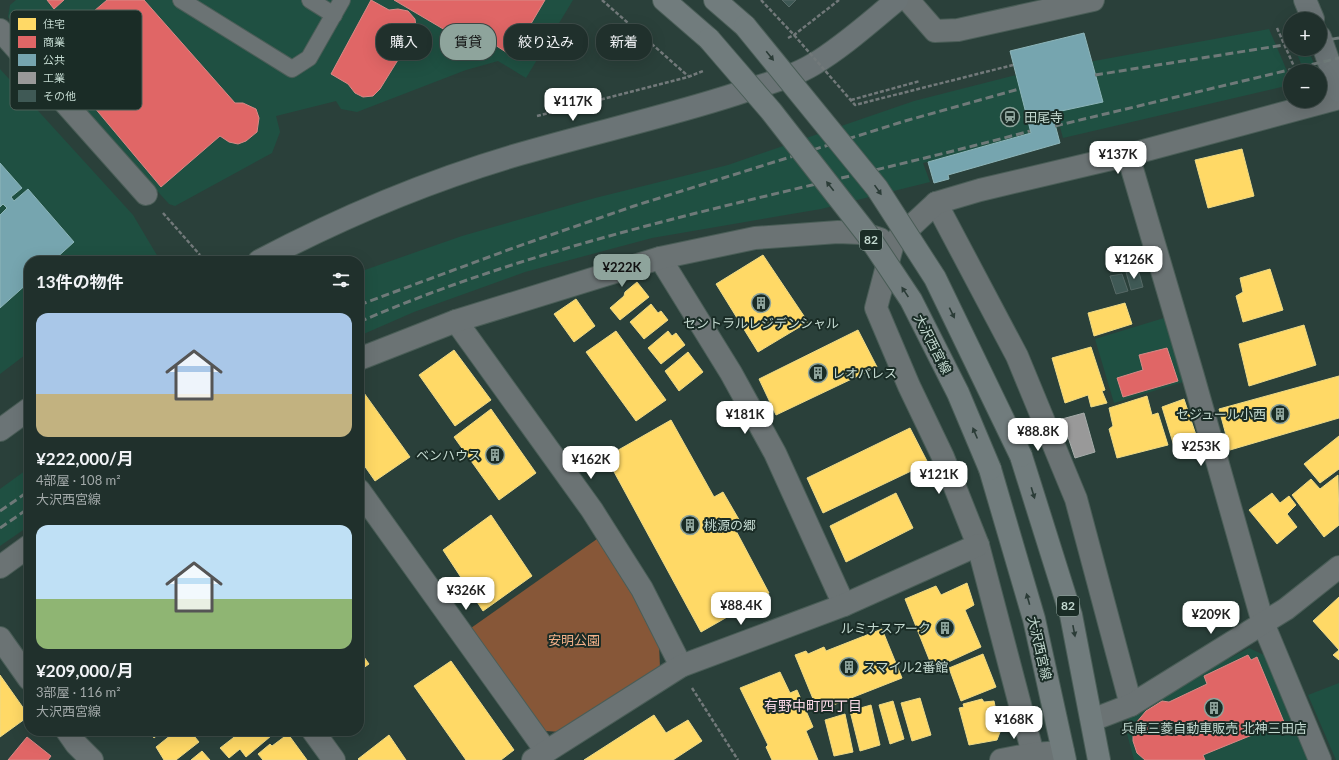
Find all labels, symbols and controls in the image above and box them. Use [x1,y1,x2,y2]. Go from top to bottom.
legend [10,10,142,110]
map controls [1283,12,1327,108]
button: + [1283,12,1327,56]
text: 住宅 [43,17,65,30]
chip: 購入 [376,24,432,60]
chip: 賃貸 [440,24,496,60]
chip: 絞り込み [504,24,588,60]
chip: 新着 [596,24,652,60]
text: 商業 [43,35,65,48]
one-way arrow [765,51,774,62]
text: 公共 [43,53,65,66]
button: − [1283,64,1327,108]
text: 工業 [43,71,65,84]
pin: ¥117K [545,88,601,122]
text: その他 [43,89,76,102]
text: ¥117K [553,93,593,109]
station icon: 田尾寺 [999,106,1021,128]
place label: 田尾寺 [1024,109,1063,125]
pin: ¥137K [1090,141,1146,175]
text: ¥137K [1098,146,1138,162]
one-way arrow [825,181,834,192]
one-way arrow [874,185,882,195]
road number: 82 [860,230,882,250]
pin: ¥126K [1106,246,1162,280]
text: ¥126K [1114,251,1154,267]
pin: ¥222K [594,254,650,288]
text: ¥222K [602,259,642,275]
icon: filters [330,269,352,291]
text: 13件の物件 [36,271,124,292]
one-way arrow [901,287,909,297]
building icon: セントラルレジデンシャル [750,292,772,314]
one-way arrow [949,308,955,319]
street label: 大沢西宮線 [911,311,955,377]
place label: セントラルレジデンシャル [683,315,839,331]
icon: home [158,339,230,411]
building icon: レオパレス [807,362,829,384]
place label: レオパレス [832,365,897,381]
pin: ¥181K [717,401,773,435]
building icon: セジュール小西 [1269,403,1291,425]
text: ¥181K [725,406,765,422]
place label: セジュール小西 [1176,406,1266,422]
pin: ¥88.8K [1005,418,1071,452]
text: ¥88.8K [1017,423,1059,439]
one-way arrow [972,428,978,439]
pin: ¥253K [1173,433,1229,467]
text: ¥253K [1181,438,1221,454]
building icon: ベンハウス [484,444,506,466]
pin: ¥162K [563,446,619,480]
place label: ベンハウス [416,447,481,463]
text: ¥222,000/月 [36,448,134,469]
text: ¥162K [571,451,611,467]
pin: ¥121K [911,461,967,495]
text: ¥121K [919,466,959,482]
text: 4部屋 · 108 m² [36,472,121,488]
one-way arrow [1030,488,1036,500]
text: 大沢西宮線 [36,491,101,507]
building icon: 桃源の郷 [679,514,701,536]
place label: 桃源の郷 [704,517,756,533]
icon: home [158,551,230,623]
pin: ¥326K [438,577,494,611]
text: ¥326K [446,582,486,598]
pin: ¥88.4K [708,592,774,626]
one-way arrow [1025,593,1031,605]
road number: 82 [1057,596,1079,616]
text: ¥88.4K [720,597,762,613]
pin: ¥209K [1183,601,1239,635]
text: ¥209K [1191,606,1231,622]
street label: 大沢西宮線 [1025,615,1055,681]
building icon: ルミナスアーク [934,617,956,639]
place label: ルミナスアーク [841,620,931,636]
one-way arrow [1071,625,1077,637]
park label: 安明公園 [548,632,600,648]
building icon: スマイル2番館 [838,656,860,678]
place label: スマイル2番館 [863,659,948,675]
text: ¥209,000/月 [36,660,134,681]
text: 3部屋 · 116 m² [36,684,121,700]
district label: 有野中町四丁目 [764,697,862,714]
building icon: 兵庫三菱自動車販売 北神三田店 [1203,697,1225,719]
text: 大沢西宮線 [36,703,101,719]
pin: ¥168K [986,706,1042,740]
text: ¥168K [994,711,1034,727]
place label: 兵庫三菱自動車販売 北神三田店 [1121,720,1307,736]

